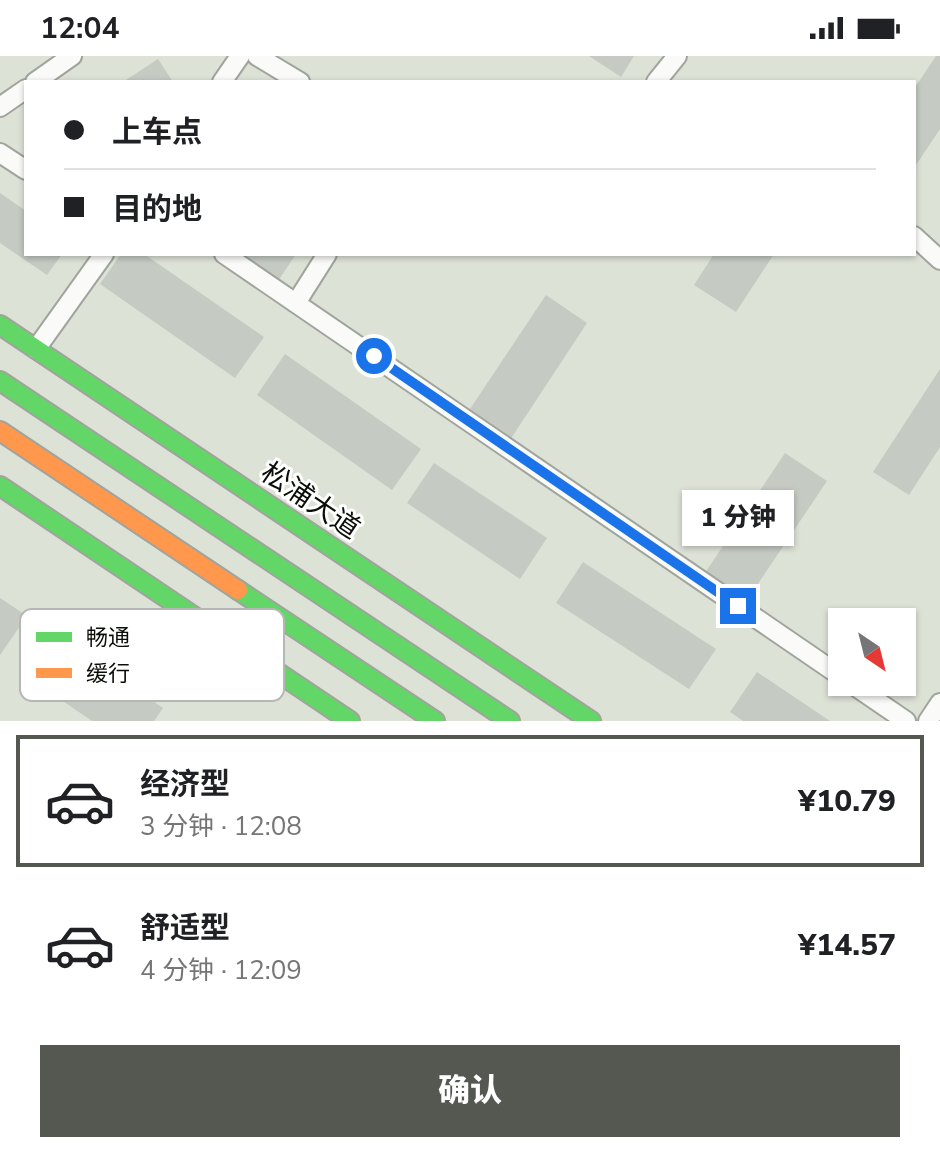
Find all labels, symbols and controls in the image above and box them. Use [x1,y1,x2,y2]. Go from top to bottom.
text: 12:04 [40,8,119,49]
text: 上车点 [112,112,202,153]
text: 目的地 [112,189,202,230]
route start [356,338,392,374]
street label: 松浦大道 [253,454,367,548]
callout: 1 分钟 [682,490,794,546]
text: 1 分钟 [701,500,775,535]
route end [720,588,756,624]
north arrow [828,608,916,696]
map controls [828,608,916,696]
legend [20,609,284,701]
text: 畅通 [86,623,130,653]
text: 缓行 [86,659,130,689]
text: 经济型 [140,764,230,805]
icon: car [44,765,116,837]
text: ¥10.79 [798,781,896,822]
text: 3 分钟 · 12:08 [140,809,302,844]
text: 舒适型 [140,908,230,949]
icon: car [44,909,116,981]
text: ¥14.57 [798,925,896,966]
text: 4 分钟 · 12:09 [140,953,302,988]
button: 确认 [40,1045,900,1137]

